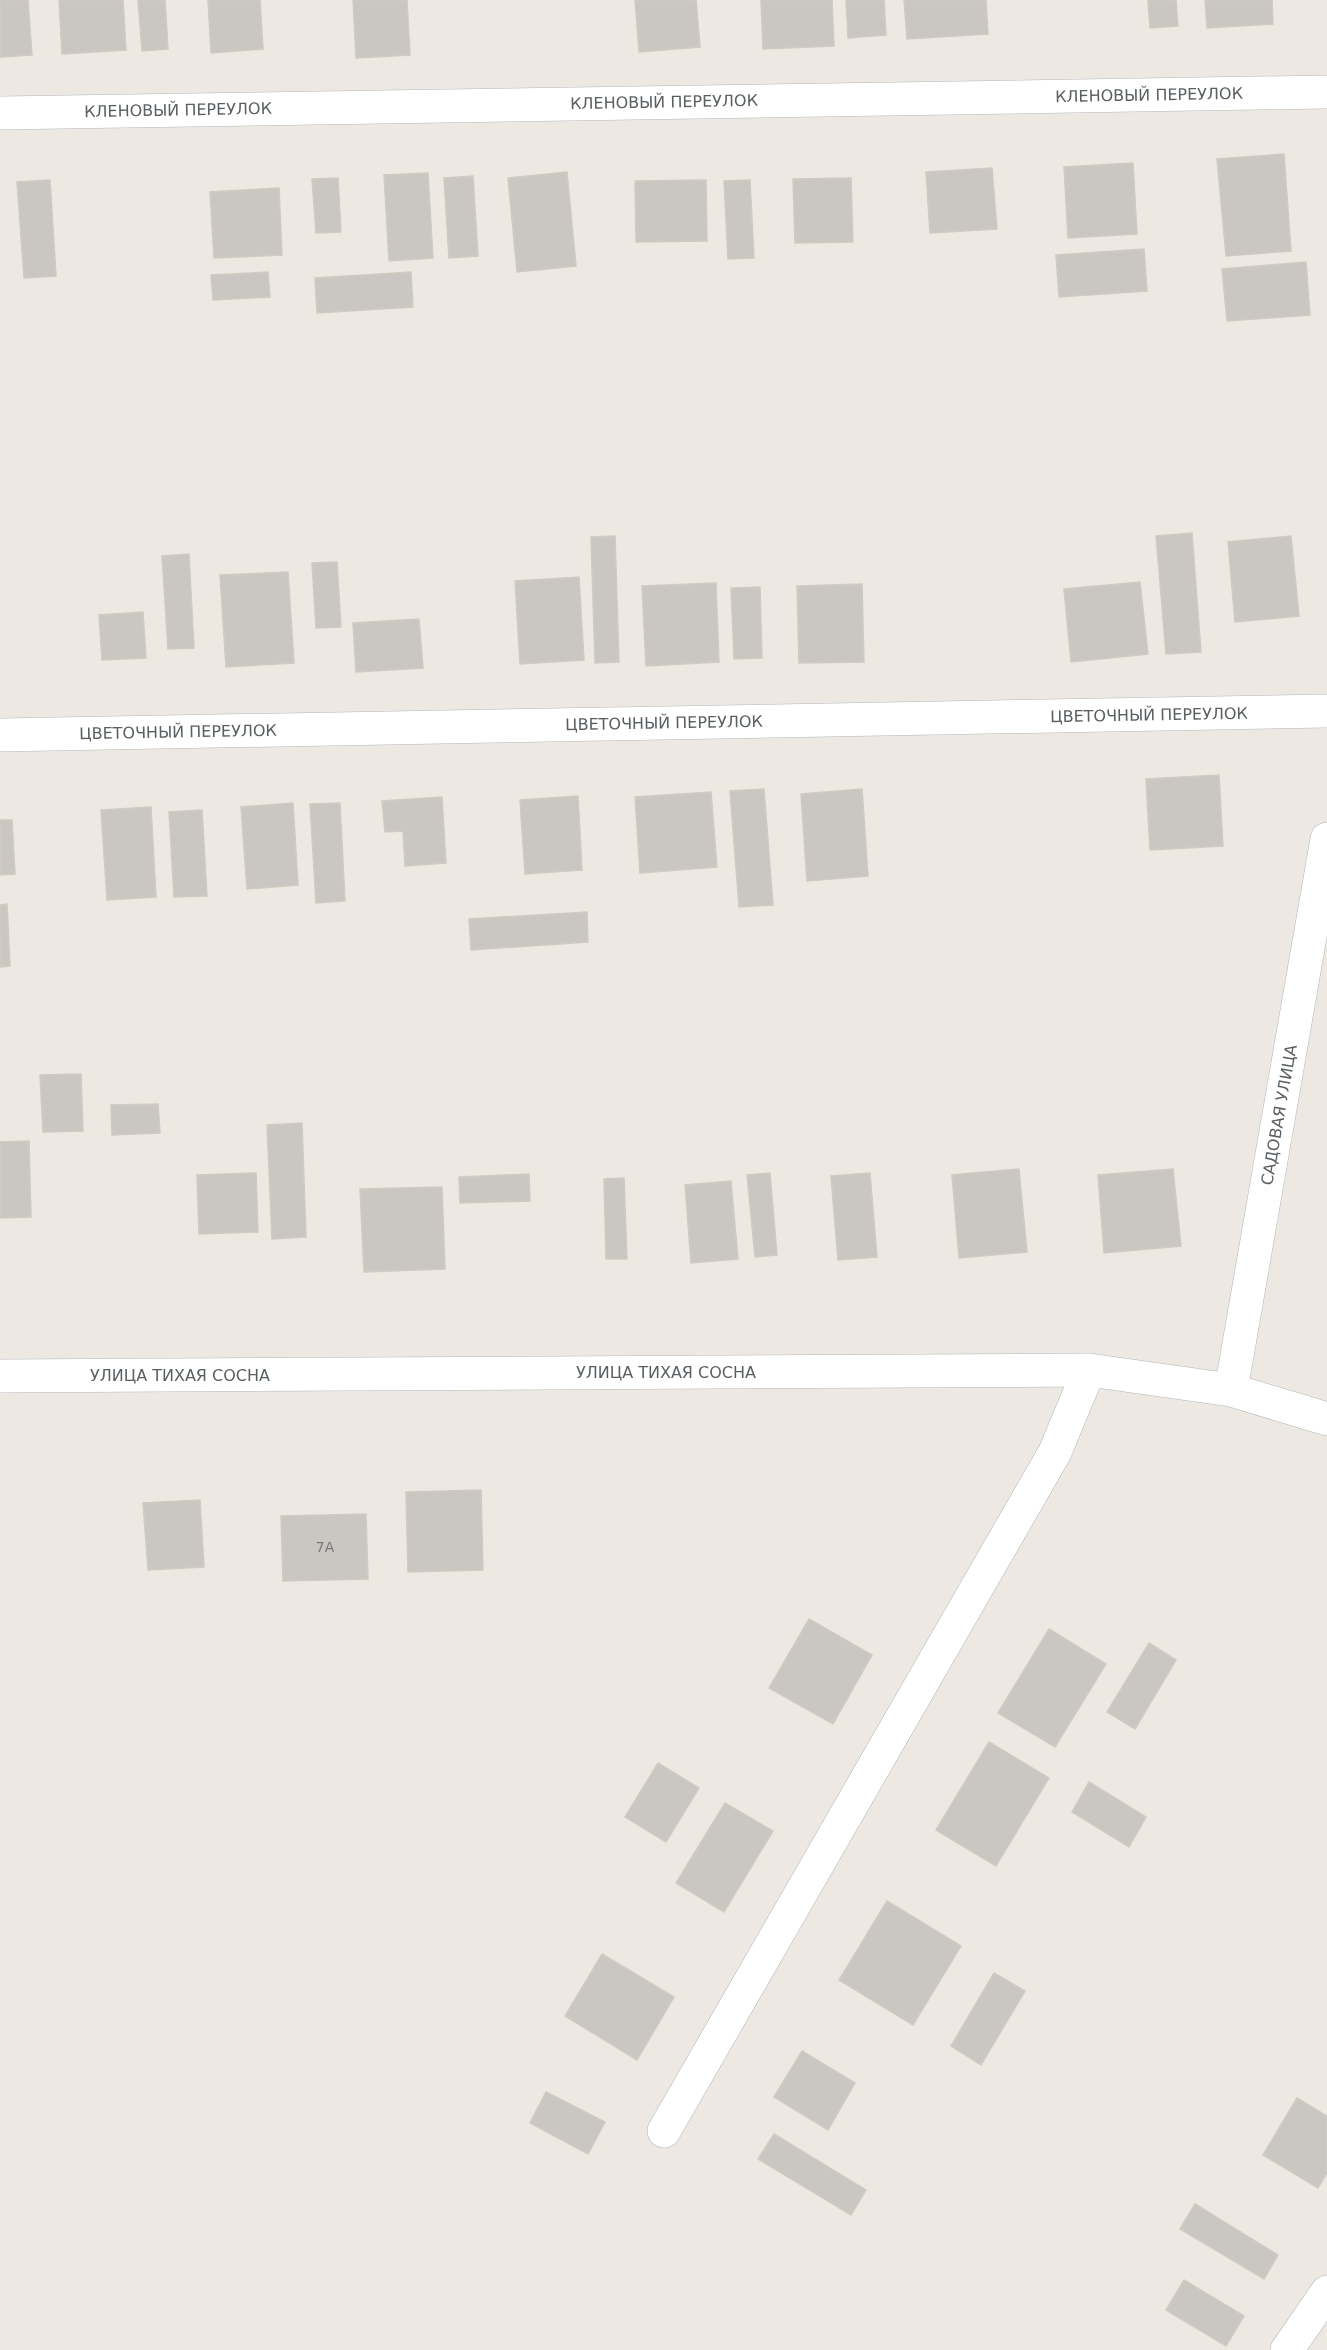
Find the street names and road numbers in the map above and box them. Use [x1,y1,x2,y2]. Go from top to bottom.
street label: КЛЕНОВЫЙ ПЕРЕУЛОК [1055,84,1244,106]
street label: КЛЕНОВЫЙ ПЕРЕУЛОК [570,91,759,113]
street label: КЛЕНОВЫЙ ПЕРЕУЛОК [84,99,273,121]
street label: ЦВЕТОЧНЫЙ ПЕРЕУЛОК [1050,704,1249,726]
street label: ЦВЕТОЧНЫЙ ПЕРЕУЛОК [565,712,764,734]
street label: ЦВЕТОЧНЫЙ ПЕРЕУЛОК [79,721,278,743]
street label: САДОВАЯ УЛИЦА [1257,1043,1301,1187]
street label: УЛИЦА ТИХАЯ СОСНА [576,1363,756,1382]
street label: УЛИЦА ТИХАЯ СОСНА [90,1366,270,1385]

